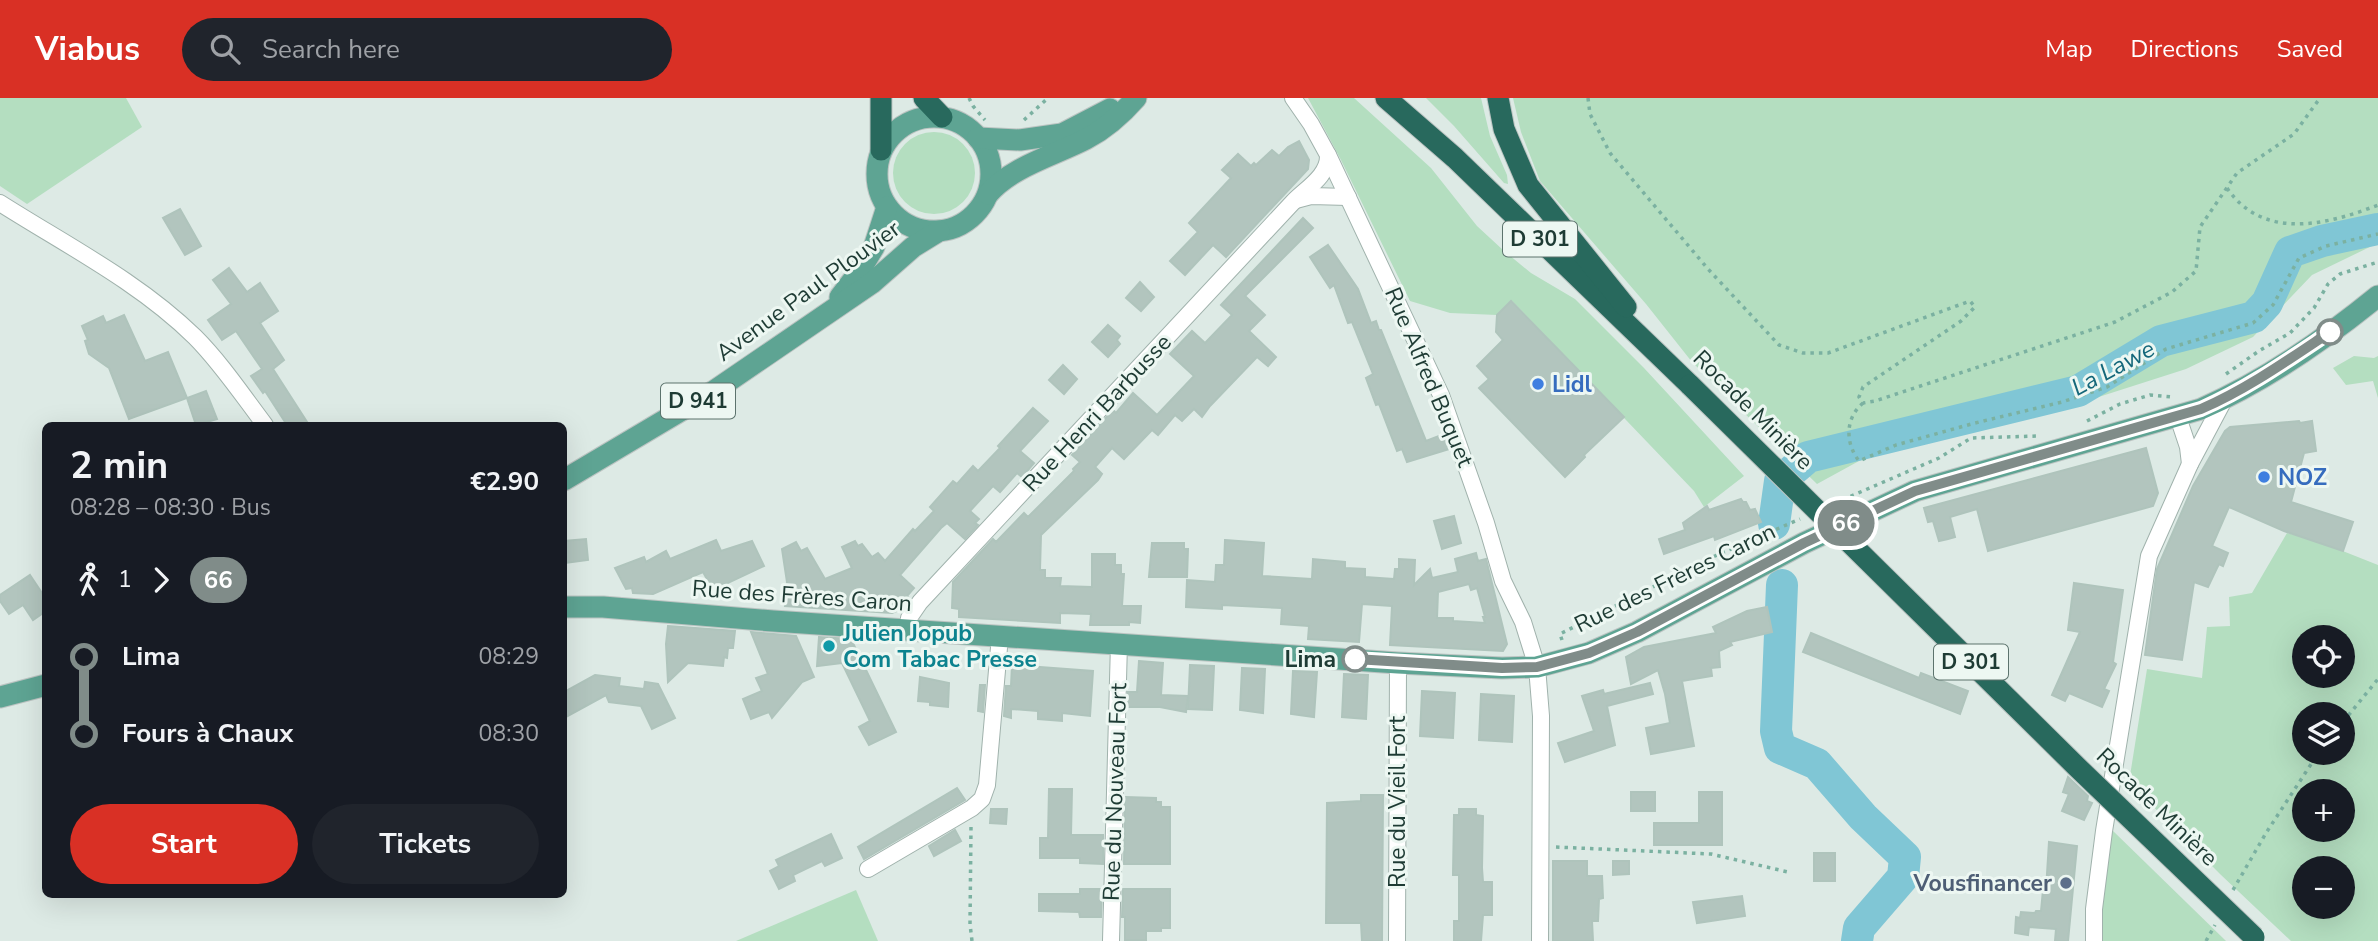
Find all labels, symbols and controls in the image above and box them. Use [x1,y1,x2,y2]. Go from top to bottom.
search box [182,18,672,81]
text: Viabus [35,27,140,72]
icon: search [206,30,244,68]
text: Search here [262,32,400,67]
text: Map [2045,33,2092,65]
text: Directions [2130,33,2239,65]
text: Saved [2277,33,2343,65]
street label: Avenue Paul Plouvier [710,213,907,368]
road number: D 301 [1503,222,1577,256]
street label: Rue Alfred Buquet [1377,282,1481,472]
unlabelled marker [2317,319,2343,345]
street label: Rue Henri Barbusse [1016,327,1178,499]
water label: La Lawe [2066,333,2161,403]
street label: Rocade Minière [1686,343,1820,477]
place label: Lidl [1552,369,1593,400]
marker: Lidl [1530,376,1546,392]
road number: D 941 [661,384,735,418]
text: 2 min [70,440,168,491]
place label: NOZ [2278,462,2327,493]
text: €2.90 [470,464,539,499]
marker: NOZ [2256,469,2272,485]
text: 08:28 – 08:30 · Bus [70,492,271,523]
line badge: 66 [1814,500,1878,546]
text: 66 [1832,507,1860,539]
street label: Rue des Frères Caron [1569,516,1781,640]
icon: walk [70,561,108,599]
icon: forward [142,561,180,599]
text: 1 [118,564,132,595]
text: 66 [204,564,233,596]
street label: Rue des Frères Caron [691,573,913,619]
place label: Julien Jopub Com Tabac Presse [842,618,1037,675]
map controls [2292,625,2355,919]
button: locate [2292,625,2355,688]
marker: Julien Jopub Com Tabac Presse [821,638,837,654]
text: Lima [122,639,180,674]
text: 08:29 [479,641,539,672]
place label: Lima [1284,644,1336,675]
road number: D 301 [1934,644,2008,680]
marker: Lima [1342,646,1368,672]
street label: Rue du Nouveau Fort [1096,682,1134,902]
button: layers [2292,702,2355,765]
street label: Rue du Vieil Fort [1382,715,1413,888]
text: Fours à Chaux [122,716,294,751]
text: 08:30 [479,718,539,749]
street label: Rocade Minière [2089,741,2225,873]
button: + [2292,779,2355,842]
button: Start [70,804,298,884]
button: Tickets [312,804,539,884]
button: − [2292,856,2355,919]
place label: Vousfinancer [1913,868,2052,899]
marker: Vousfinancer [2058,875,2074,891]

